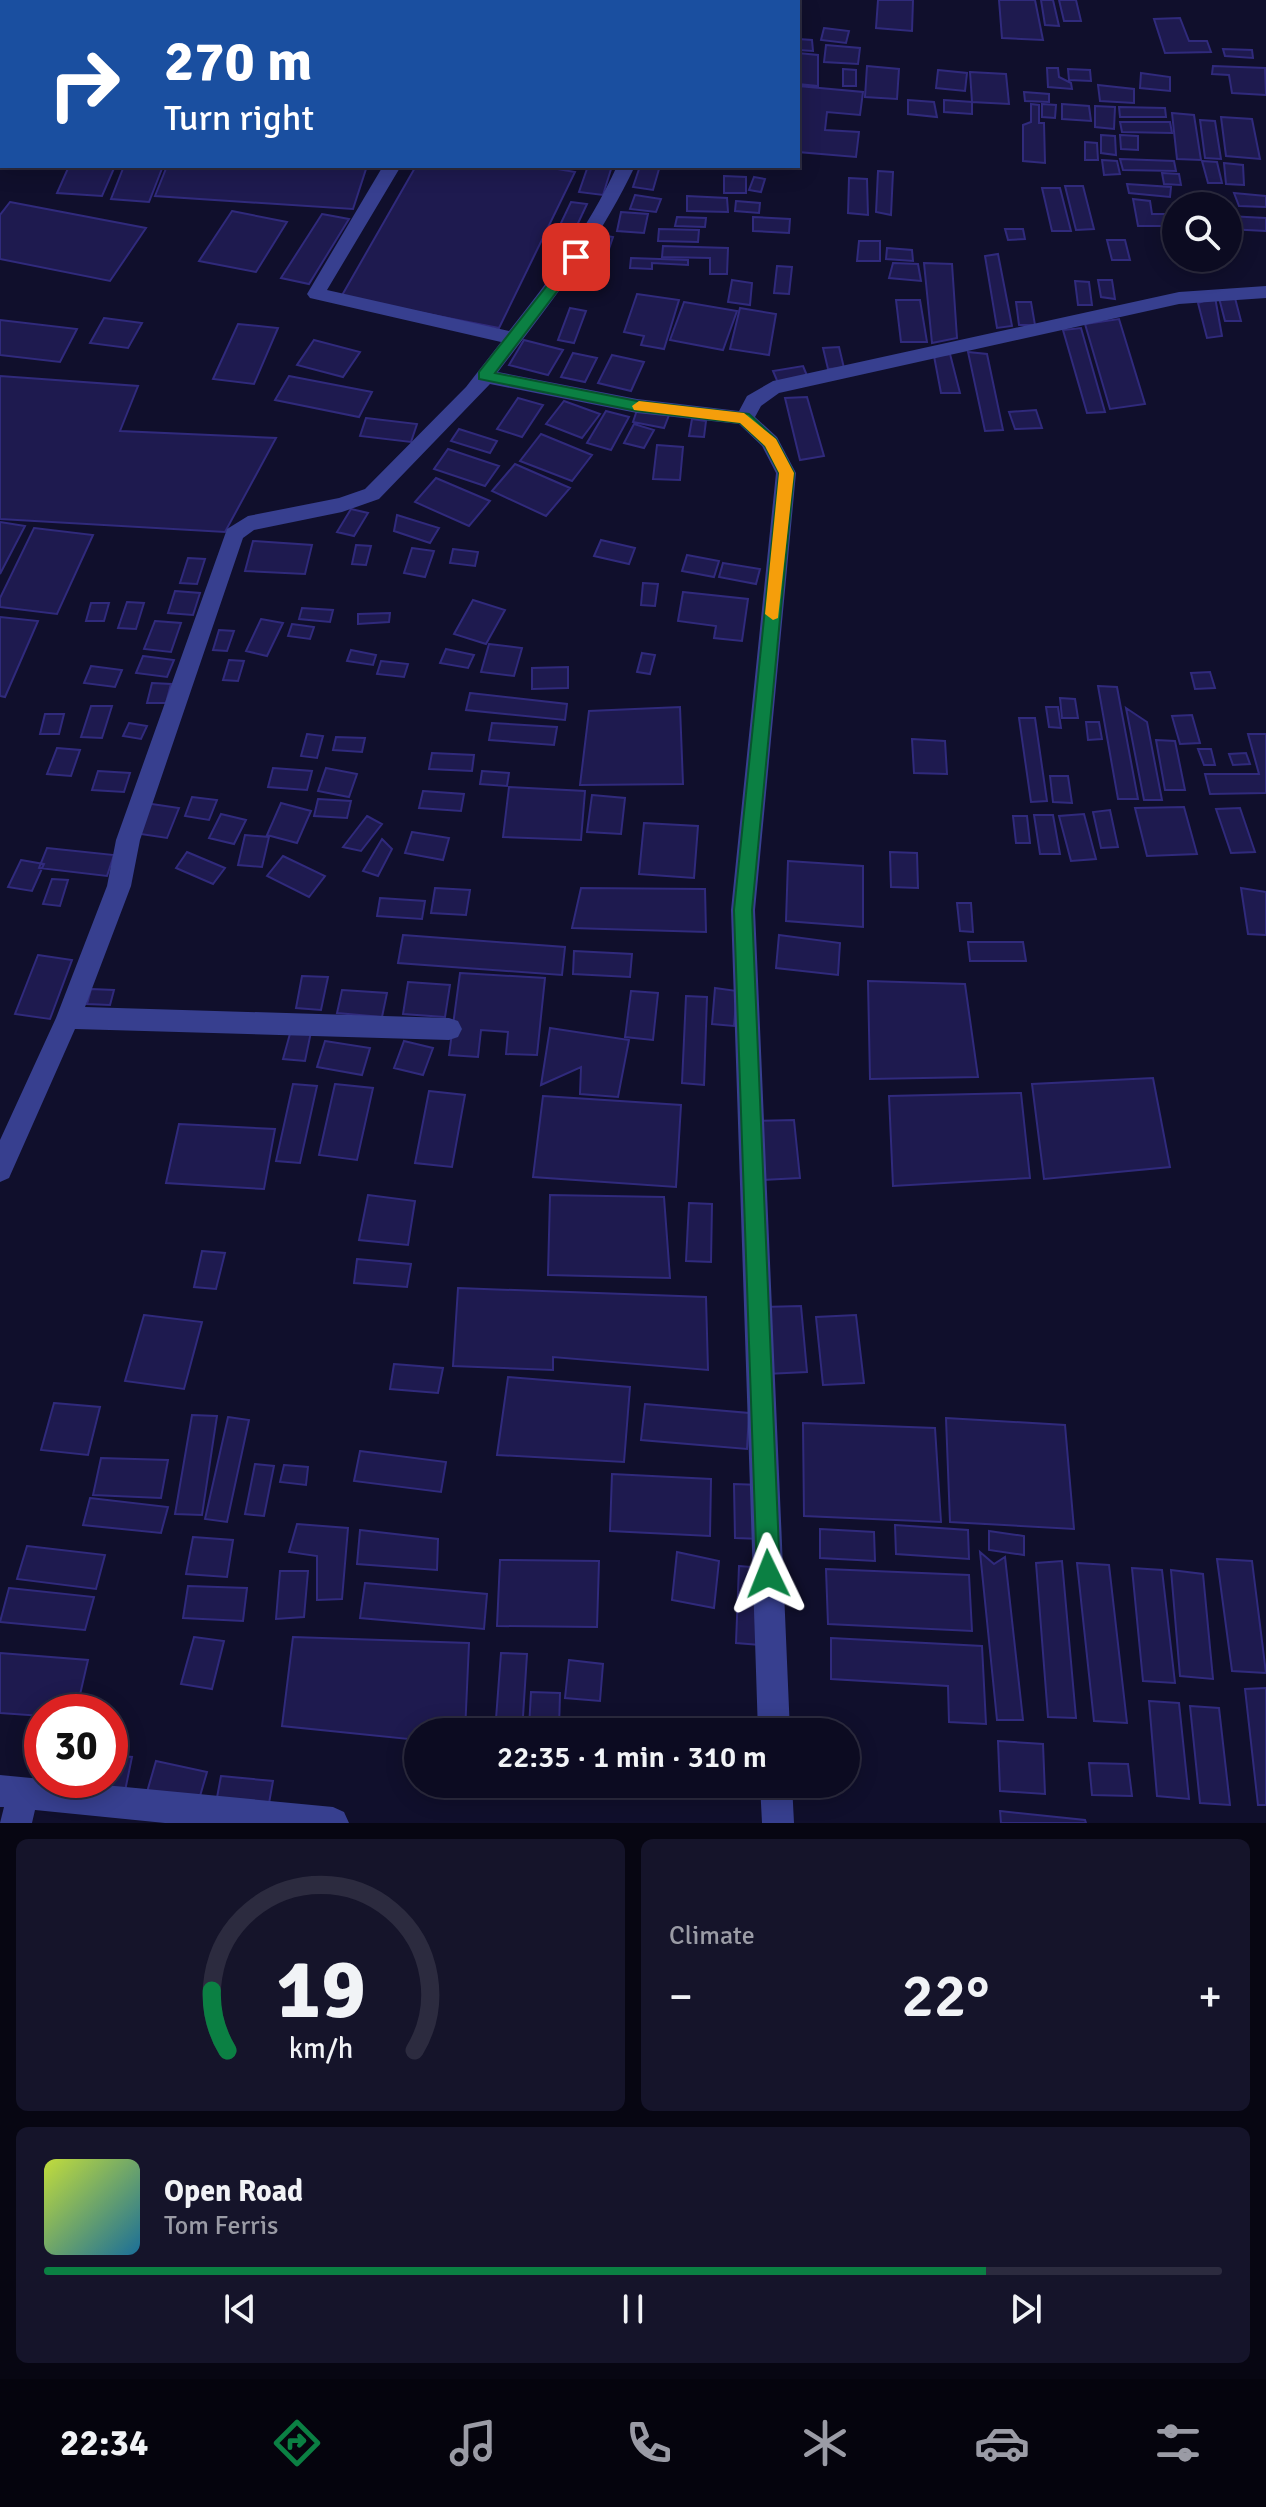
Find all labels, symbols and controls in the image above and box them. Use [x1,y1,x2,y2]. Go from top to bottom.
text: 270 m [164,27,312,96]
icon: right [32,32,136,136]
text: Turn right [164,96,314,141]
map controls [1162,192,1242,272]
button: search [1162,192,1242,272]
pin [542,223,610,291]
icon: arrive [554,235,598,279]
position arrow [726,1532,810,1616]
speed limit sign: 30 [24,1694,128,1798]
text: 22:35 · 1 min · 310 m [497,1739,767,1776]
text: Climate [669,1920,755,1952]
text: 19 [276,1939,365,2041]
text: 22° [902,1960,989,2034]
text: − [669,1970,693,2024]
text: + [1198,1970,1222,2024]
text: km/h [288,2031,353,2066]
text: Open Road [164,2173,303,2210]
text: Tom Ferris [164,2210,278,2242]
icon: previous [218,2287,262,2331]
icon: pause [611,2287,655,2331]
icon: next [1004,2287,1048,2331]
icon: directions [269,2415,325,2471]
icon: music [445,2415,501,2471]
icon: phone [621,2415,677,2471]
icon: climate [797,2415,853,2471]
icon: car [974,2415,1030,2471]
icon: filters [1150,2415,1206,2471]
text: 22:34 [60,2421,148,2466]

